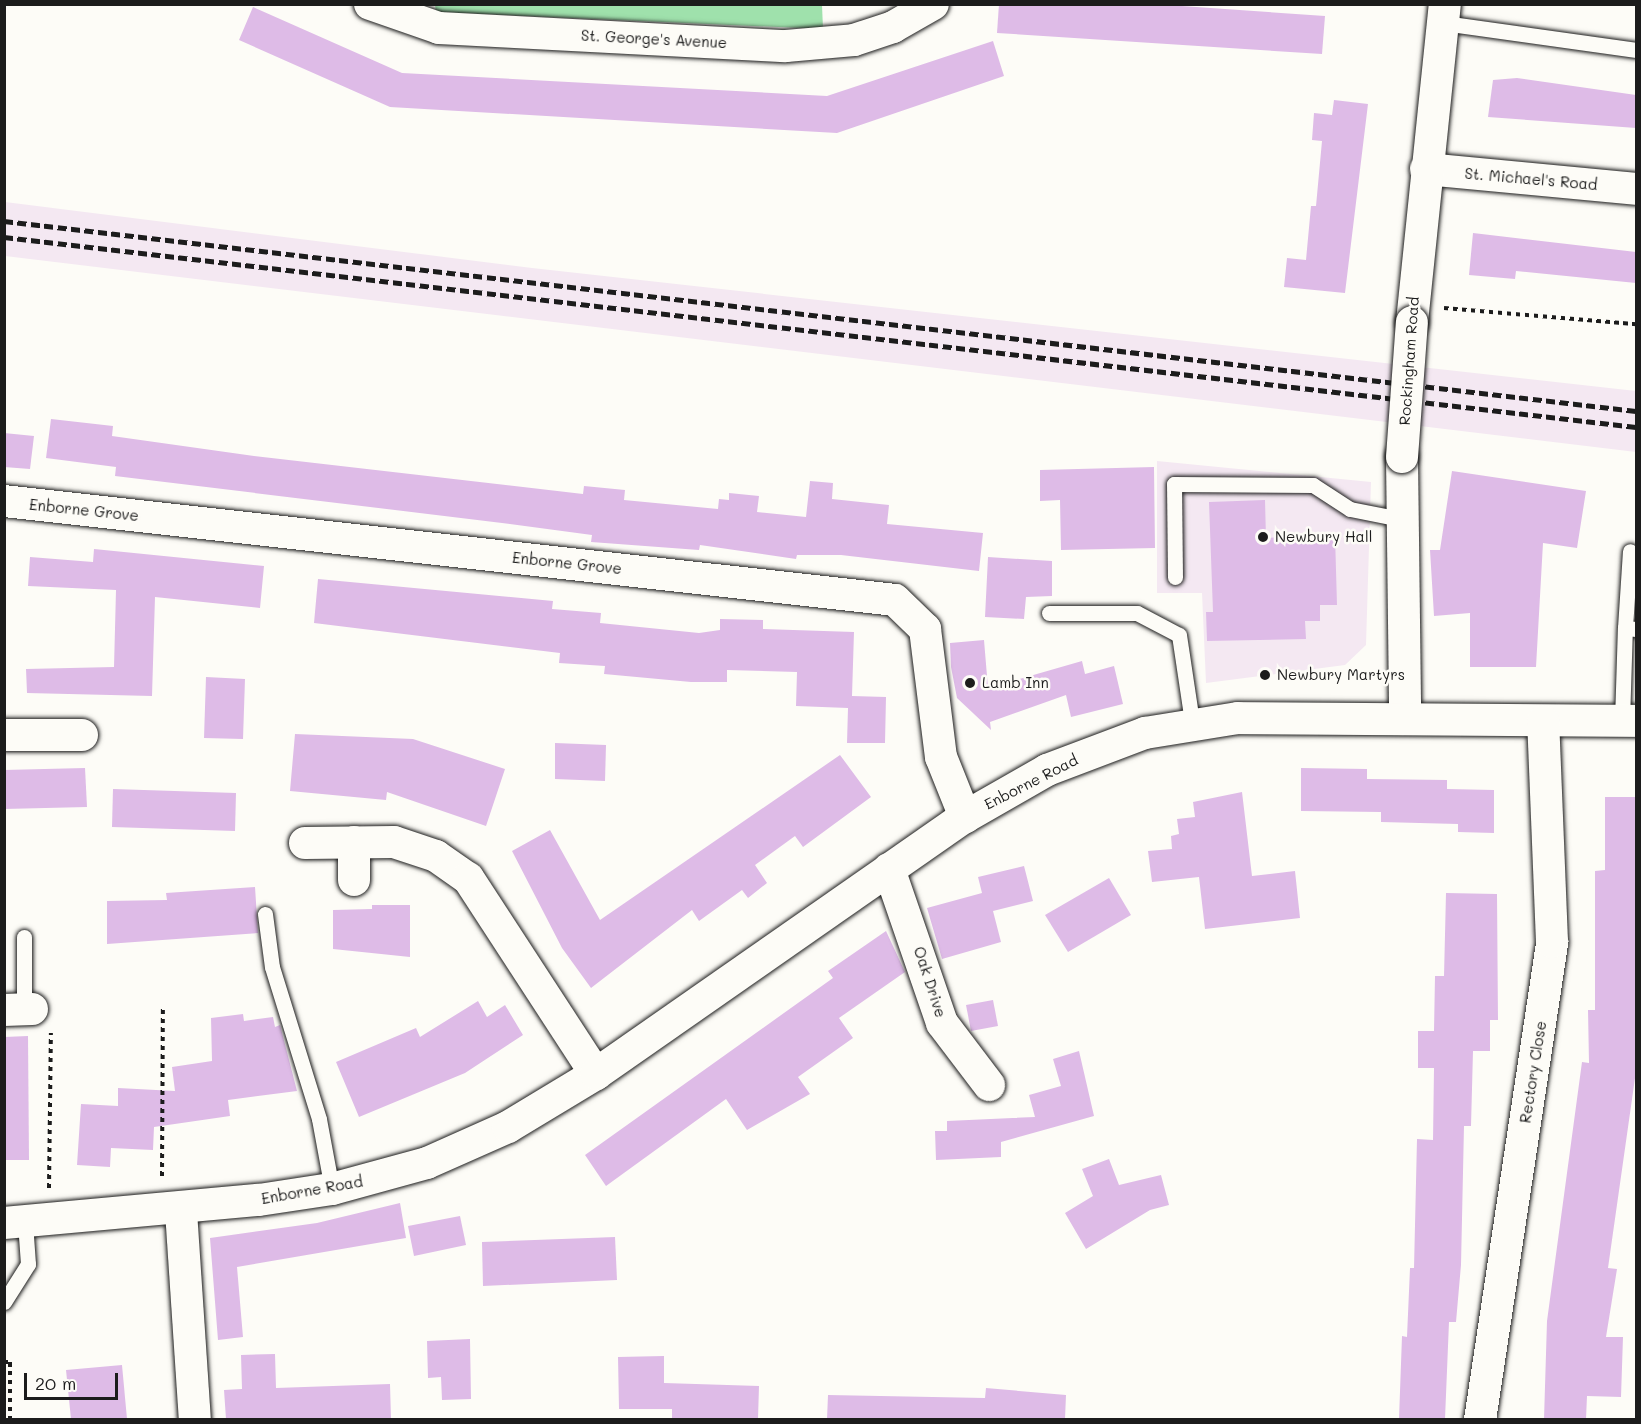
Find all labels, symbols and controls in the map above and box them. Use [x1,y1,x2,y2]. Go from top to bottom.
street label: St. George's Avenue [580,26,728,52]
street label: St. Michael's Road [1464,164,1598,194]
street label: Rockingham Road [1396,296,1422,426]
street label: Enborne Grove [28,495,140,525]
place label: Newbury Hall [1275,528,1372,546]
marker: Newbury Hall [1256,530,1270,544]
street label: Enborne Grove [511,548,623,578]
place label: Newbury Martyrs [1277,666,1405,684]
marker: Newbury Martyrs [1258,668,1272,682]
place label: Lamb Inn [982,674,1049,692]
marker: Lamb Inn [963,676,977,690]
street label: Enborne Road [981,751,1081,813]
street label: Oak Drive [910,944,950,1020]
street label: Rectory Close [1516,1020,1550,1124]
street label: Enborne Road [260,1172,364,1208]
scale bar [27,1361,122,1399]
text: 20 m [35,1371,76,1395]

